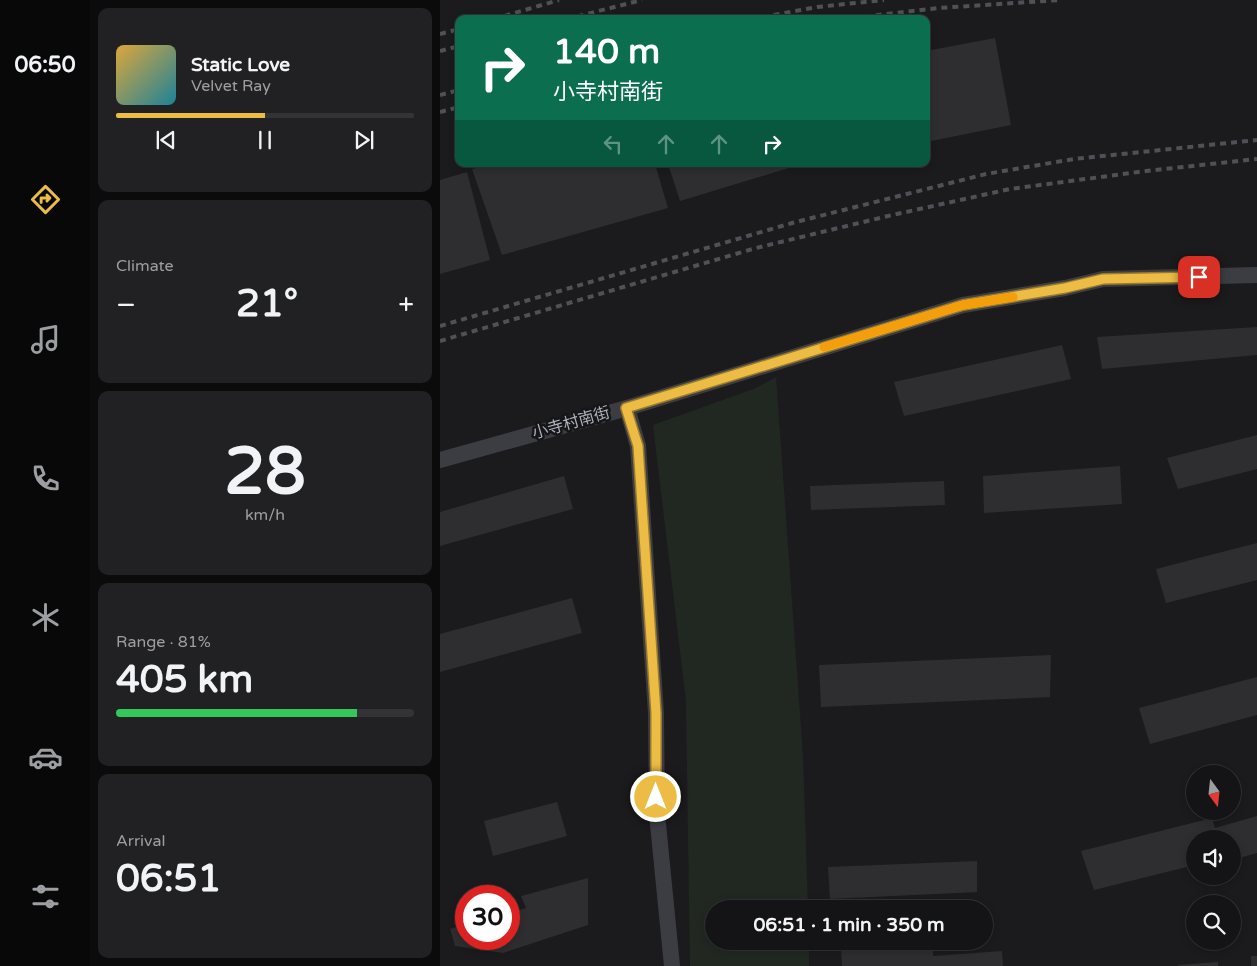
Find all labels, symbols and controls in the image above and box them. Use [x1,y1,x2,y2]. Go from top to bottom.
text: 140 m [553,31,660,73]
icon: right [470,35,535,100]
text: 06:50 [15,52,75,78]
text: Static Love [191,54,290,76]
text: Velvet Ray [191,76,271,96]
text: 小寺村南街 [553,79,663,105]
icon: previous [152,126,180,154]
icon: pause [251,126,279,154]
icon: next [350,126,378,154]
icon: left [599,130,627,158]
icon: ahead [652,130,680,158]
icon: ahead [705,130,733,158]
icon: right [758,130,786,158]
icon: directions [28,182,63,217]
text: Climate [116,256,174,276]
pin [1178,256,1220,298]
icon: arrive [1185,263,1213,291]
text: 21° [236,281,298,327]
text: − [116,288,136,322]
text: + [398,288,414,322]
icon: music [28,322,63,357]
street label: 小寺村南街 [530,402,612,444]
text: 28 [224,433,306,512]
icon: phone [28,461,63,496]
text: km/h [245,505,285,525]
icon: climate [28,600,63,635]
text: Range · 81% [116,632,211,652]
text: 405 km [116,657,253,703]
icon: car [28,740,63,775]
north arrow [1186,765,1241,820]
map controls [1186,765,1241,950]
position arrow [629,770,681,822]
button: sound [1186,830,1241,885]
text: Arrival [116,831,165,851]
text: 06:51 [116,856,221,902]
icon: filters [28,879,63,914]
speed limit sign: 30 [455,885,520,950]
button: search [1186,895,1241,950]
text: 06:51 · 1 min · 350 m [753,914,945,936]

